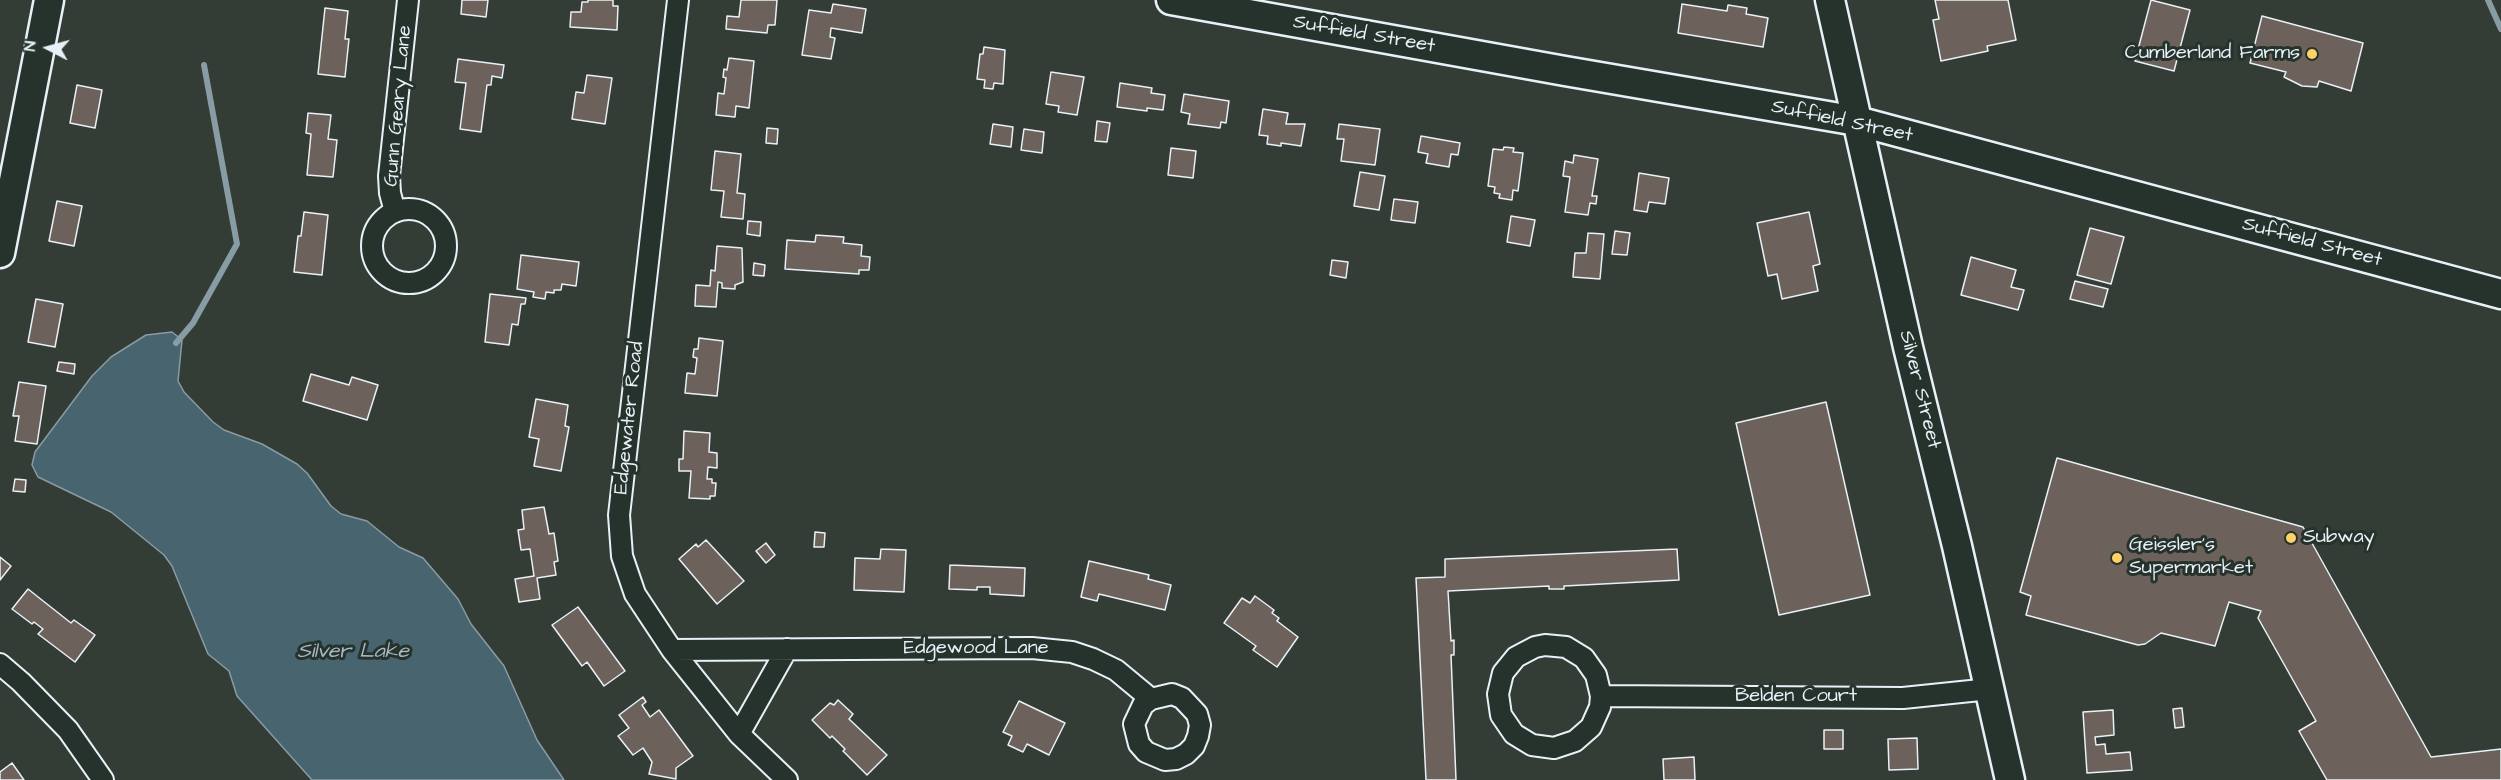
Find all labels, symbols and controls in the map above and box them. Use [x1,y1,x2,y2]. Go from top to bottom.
street label: Suffield Street [1291,11,1437,59]
north arrow [18,18,78,78]
street label: Gunn Geary Lane [380,24,418,188]
text: N [19,40,42,52]
place label: Cumberland Farms [2125,42,2300,66]
marker: Cumberland Farms [2305,47,2319,61]
street label: Suffield Street [1769,95,1915,149]
street label: Suffield Street [2239,213,2385,273]
street label: Silver Street [1893,328,1945,452]
street label: Edgewater Road [610,340,650,496]
place label: Subway [2303,526,2375,550]
marker: Subway [2284,531,2298,545]
place label: Geissler's Supermarket [2129,534,2253,581]
marker: Geissler's Supermarket [2110,551,2124,565]
street label: Edgewood Lane [903,637,1048,661]
water label: Silver Lake [297,640,409,666]
street label: Belden Court [1735,685,1857,709]

